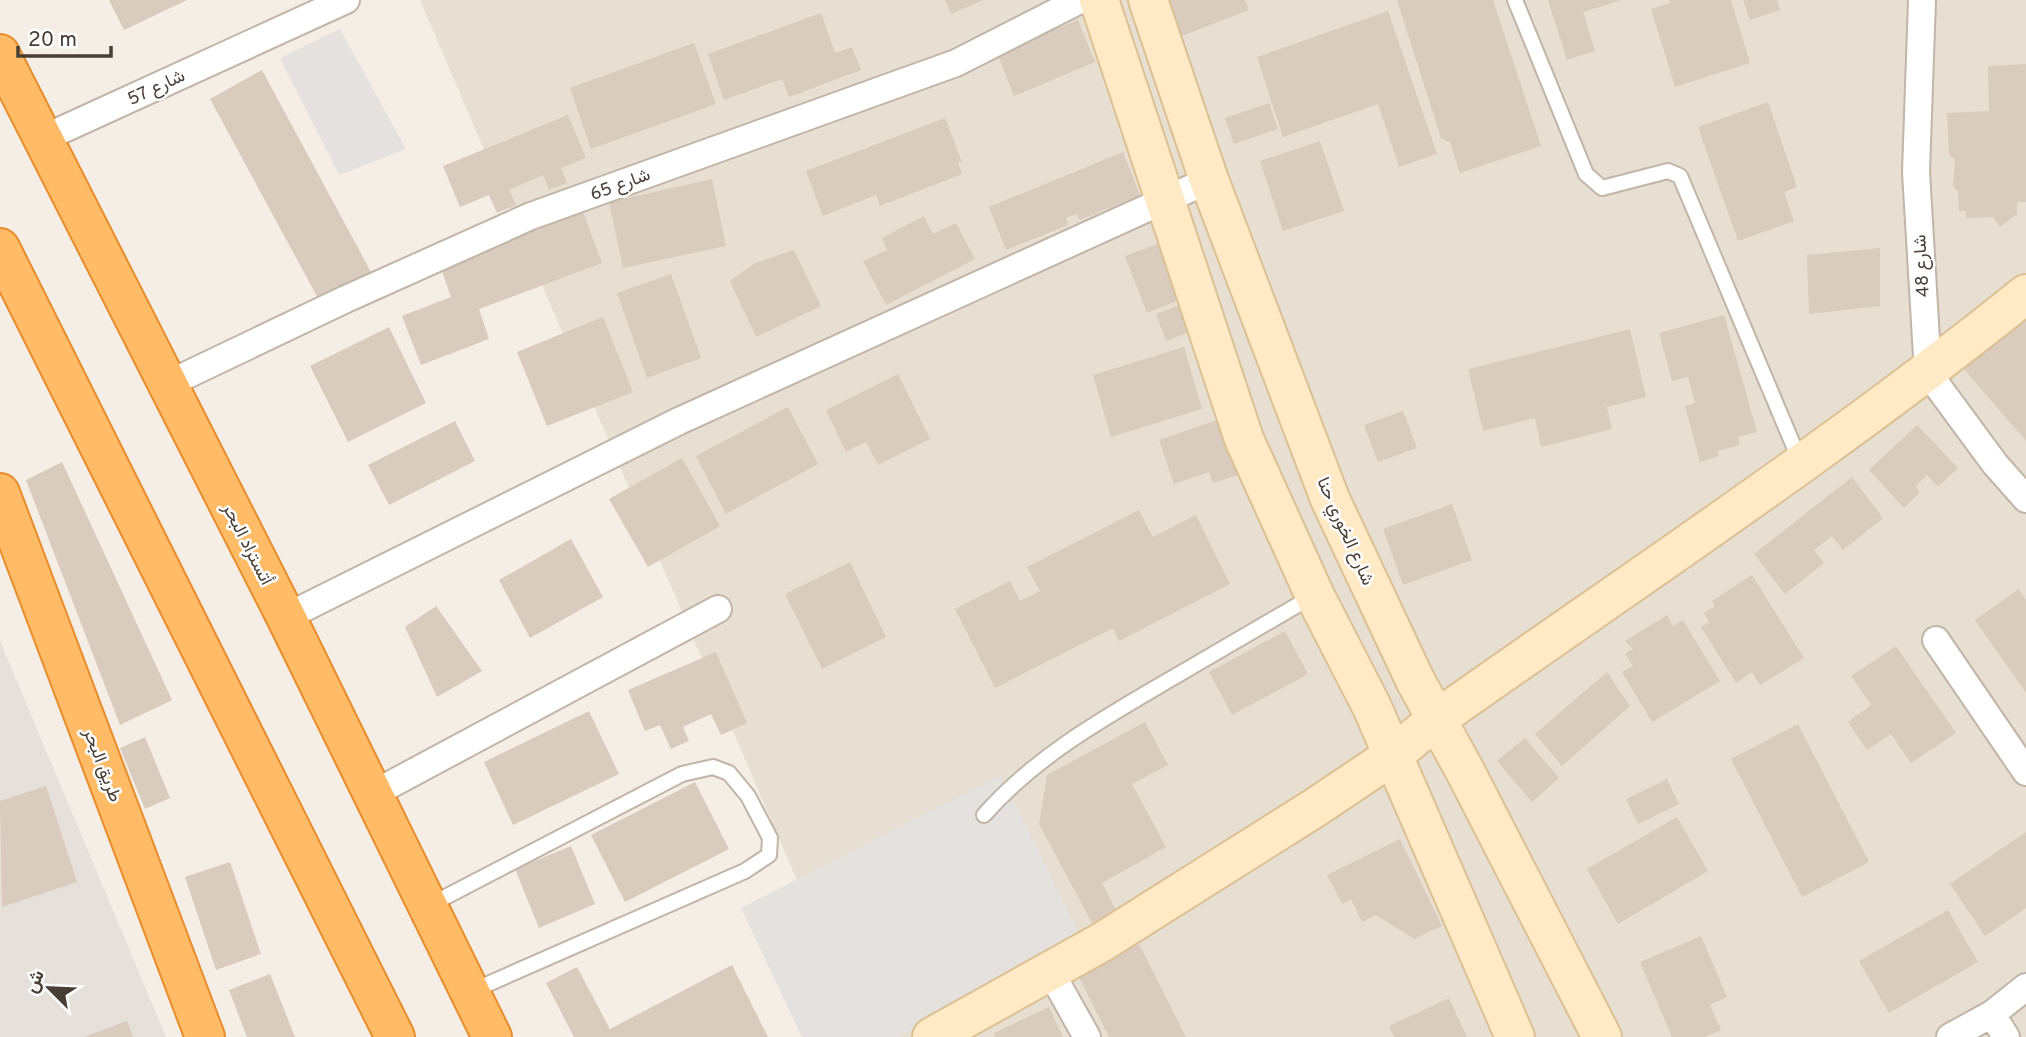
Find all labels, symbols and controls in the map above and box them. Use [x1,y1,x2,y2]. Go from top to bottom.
scale bar [18,14,110,58]
text: 20 m [28,27,77,54]
street label: شارع 57 [124,65,189,112]
street label: شارع 65 [587,164,654,207]
street label: شارع 48 [1909,234,1936,298]
street label: شارع الخوري حنا [1309,474,1379,590]
street label: أتستراد البحر [216,499,277,590]
street label: طريق البحر [77,724,126,806]
north arrow [14,953,84,1023]
text: ش [20,966,51,997]

